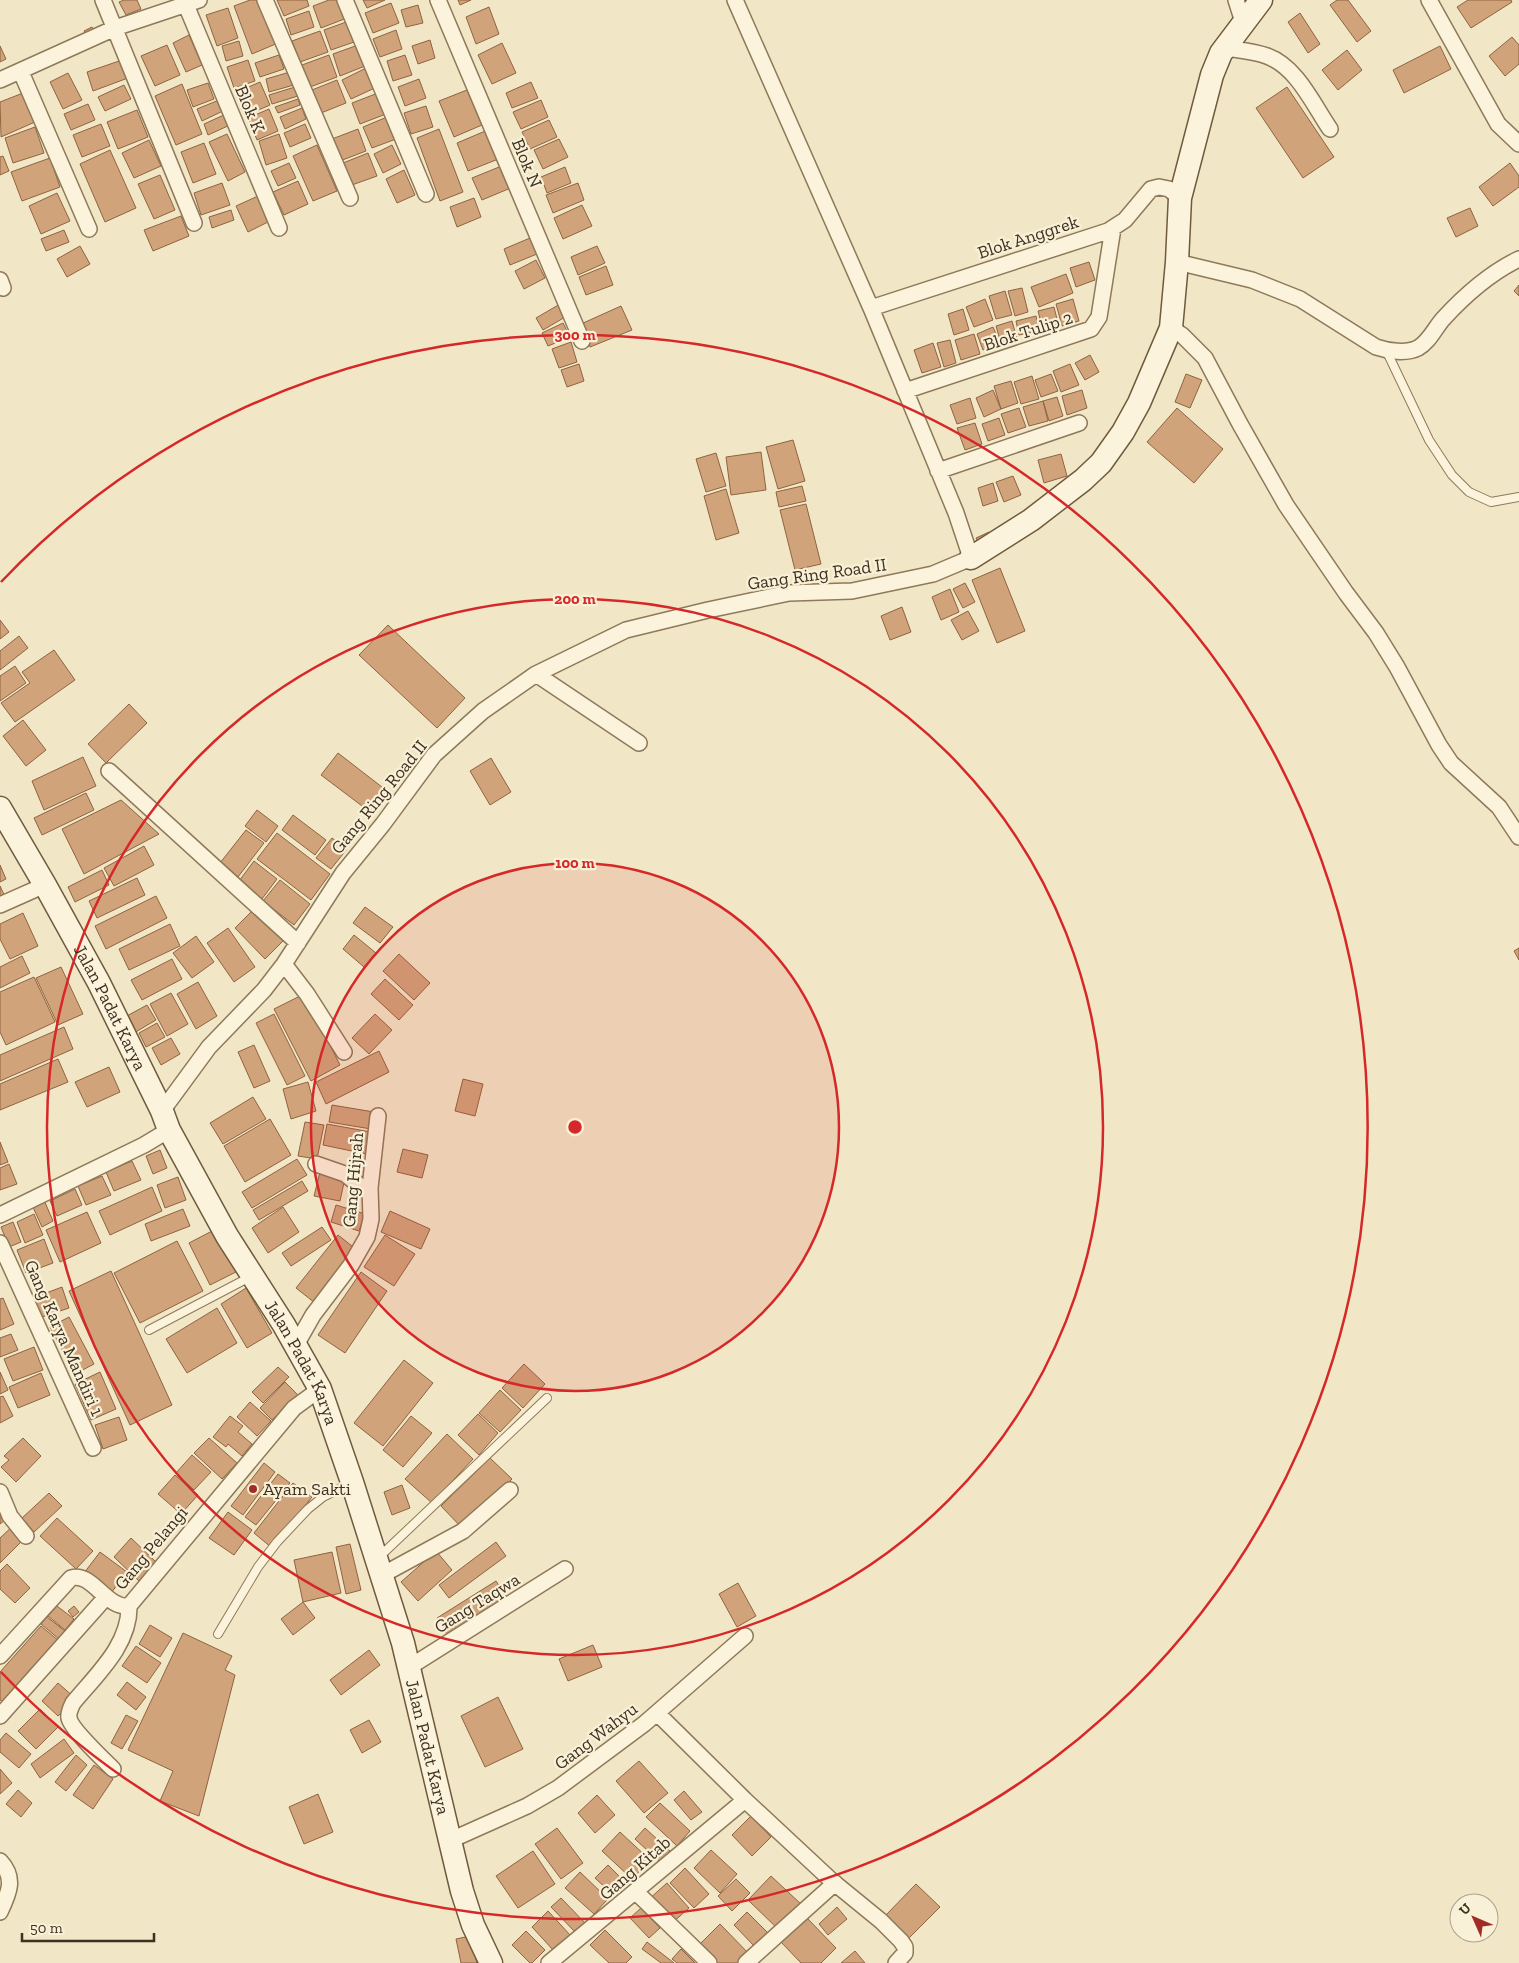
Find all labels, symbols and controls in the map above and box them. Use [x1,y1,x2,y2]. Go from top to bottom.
street label: Blok K [230,82,270,137]
street label: Blok N [507,135,547,191]
street label: Blok Anggrek [975,210,1082,264]
street label: Blok Tulip 2 [981,306,1075,356]
text: 300 m [554,326,596,344]
street label: Gang Ring Road II [746,553,888,595]
text: 200 m [554,590,596,608]
street label: Gang Ring Road II [326,735,432,858]
text: 100 m [555,854,595,872]
street label: Jalan Padat Karya [69,941,151,1074]
centre of rings [566,1118,584,1136]
street label: Gang Hijrah [338,1132,368,1228]
street label: Gang Karya Mandiri 1 [20,1257,108,1419]
street label: Jalan Padat Karya [260,1296,343,1428]
place label: Ayam Sakti [263,1478,351,1500]
marker: Ayam Sakti [247,1483,259,1495]
street label: Gang Pelangi [110,1502,192,1594]
street label: Gang Taqwa [430,1568,524,1638]
street label: Jalan Padat Karya [401,1677,455,1817]
street label: Gang Wahyu [550,1698,642,1774]
street label: Gang Kitab [595,1831,675,1905]
north arrow [1449,1893,1499,1943]
text: U [1456,1900,1475,1919]
scale bar [22,1910,155,1942]
text: 50 m [30,1919,63,1937]

